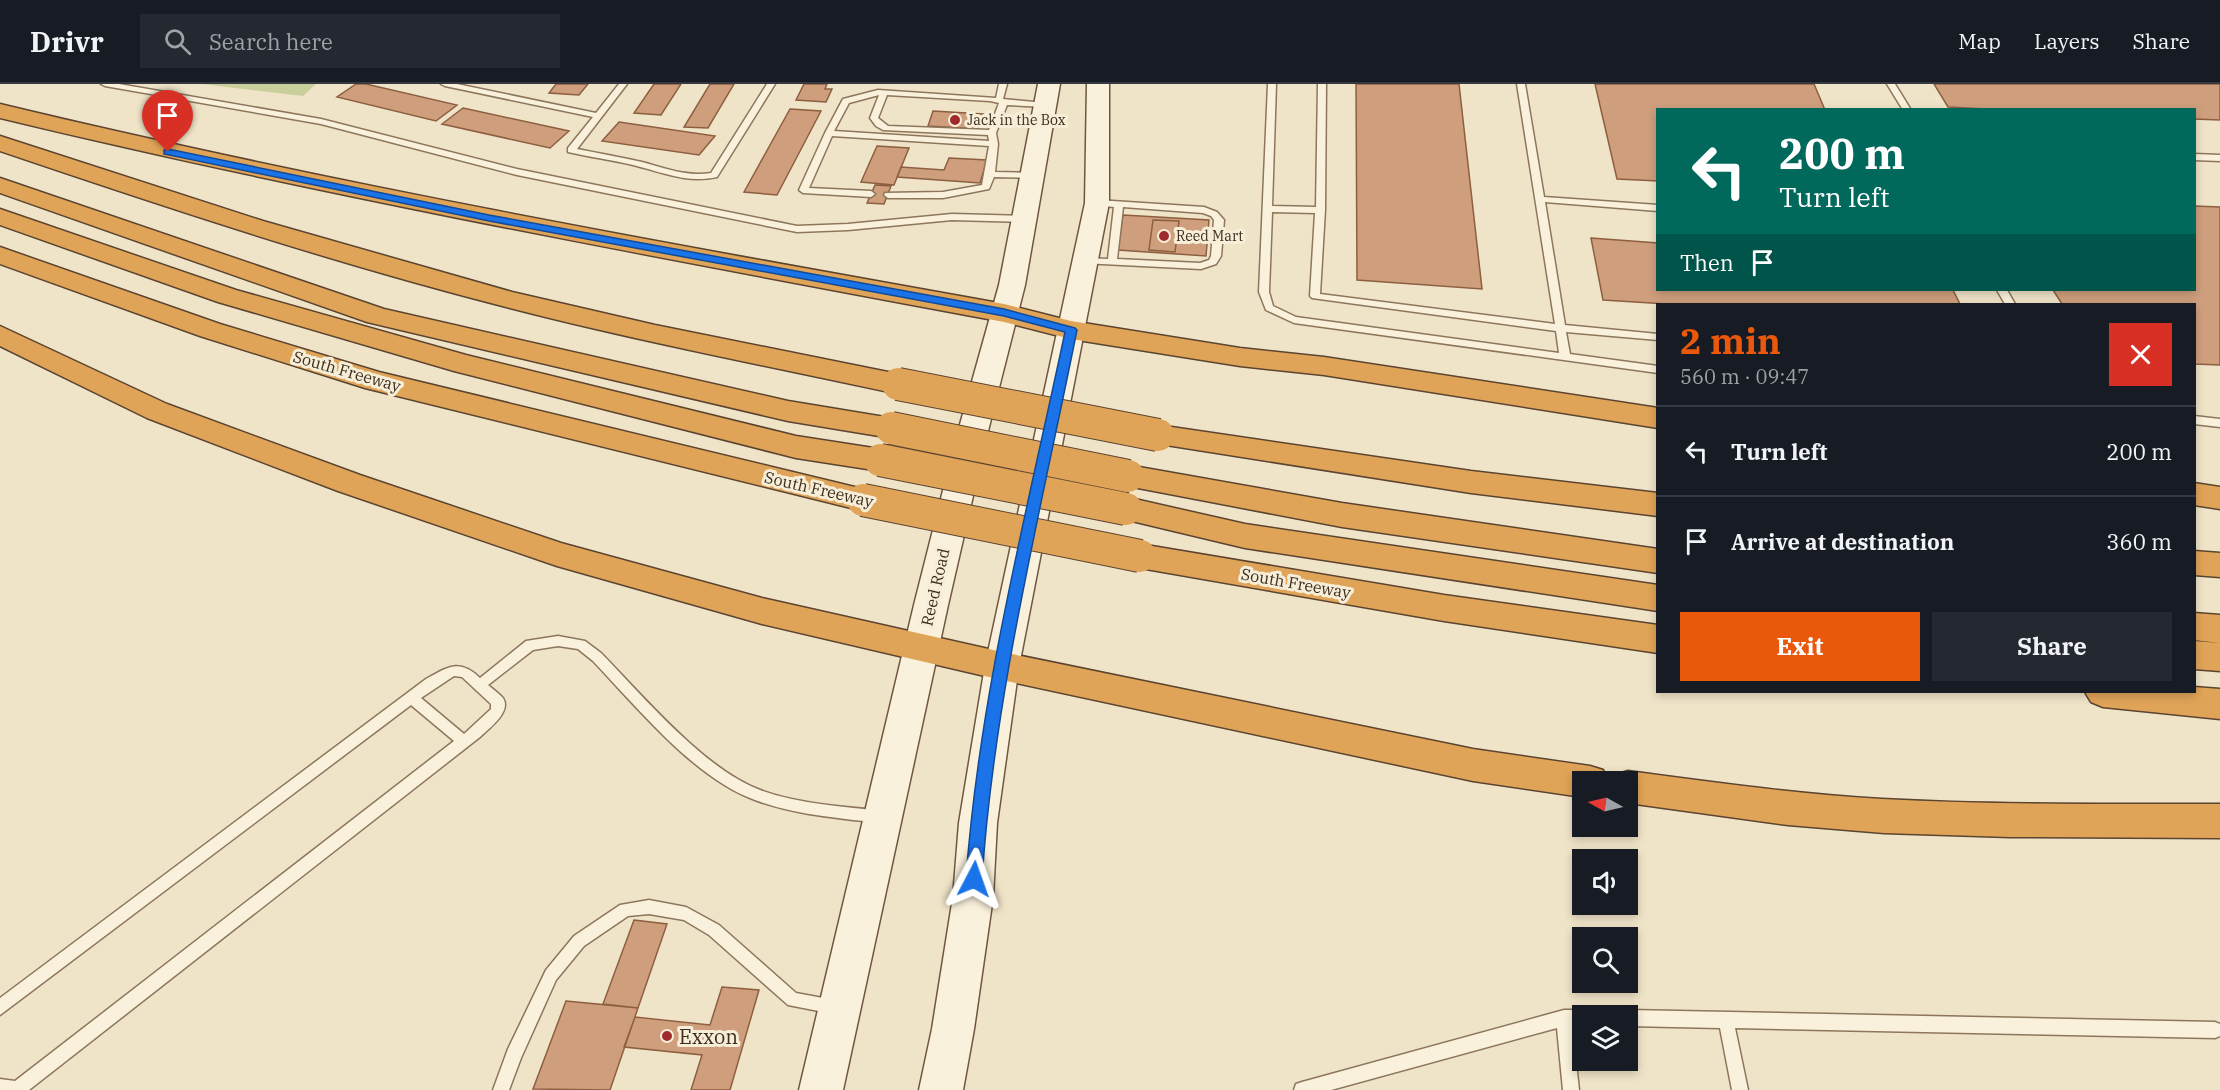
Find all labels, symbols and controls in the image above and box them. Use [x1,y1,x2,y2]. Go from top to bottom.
search box [140,14,560,68]
text: Drivr [30,23,104,60]
icon: search [161,25,194,58]
text: Search here [209,27,333,56]
text: Map [1958,27,2001,55]
text: Layers [2034,27,2100,55]
text: Share [2133,27,2190,55]
pin [142,90,193,152]
icon: arrive [151,99,184,132]
place label: Jack in the Box [967,111,1066,129]
marker: Jack in the Box [948,113,962,127]
text: 200 m [1779,126,1905,181]
icon: left [1680,132,1758,210]
text: Turn left [1779,179,1890,214]
place label: Reed Mart [1176,227,1243,245]
marker: Reed Mart [1157,229,1171,243]
icon: arrive [1746,246,1779,279]
text: Then [1680,248,1734,277]
text: 2 min [1680,317,1781,364]
button: close [2109,323,2172,386]
street label: South Freeway [291,346,404,396]
text: 560 m · 09:47 [1680,363,1809,390]
icon: left [1680,435,1713,468]
text: Turn left [1731,437,1827,466]
text: 200 m [2106,437,2172,466]
street label: South Freeway [763,467,876,511]
icon: arrive [1680,525,1713,558]
text: Arrive at destination [1731,527,1954,556]
text: 360 m [2106,527,2172,556]
street label: Reed Road [916,546,954,628]
street label: South Freeway [1240,564,1353,603]
button: Exit [1680,612,1920,681]
button: Share [1932,612,2172,681]
north arrow [1572,771,1638,837]
map controls [1572,771,1638,1071]
position arrow [942,847,1006,911]
button: sound [1572,849,1638,915]
button: search [1572,927,1638,993]
button: layers [1572,1005,1638,1071]
place label: Exxon [679,1023,738,1050]
marker: Exxon [660,1029,674,1043]

